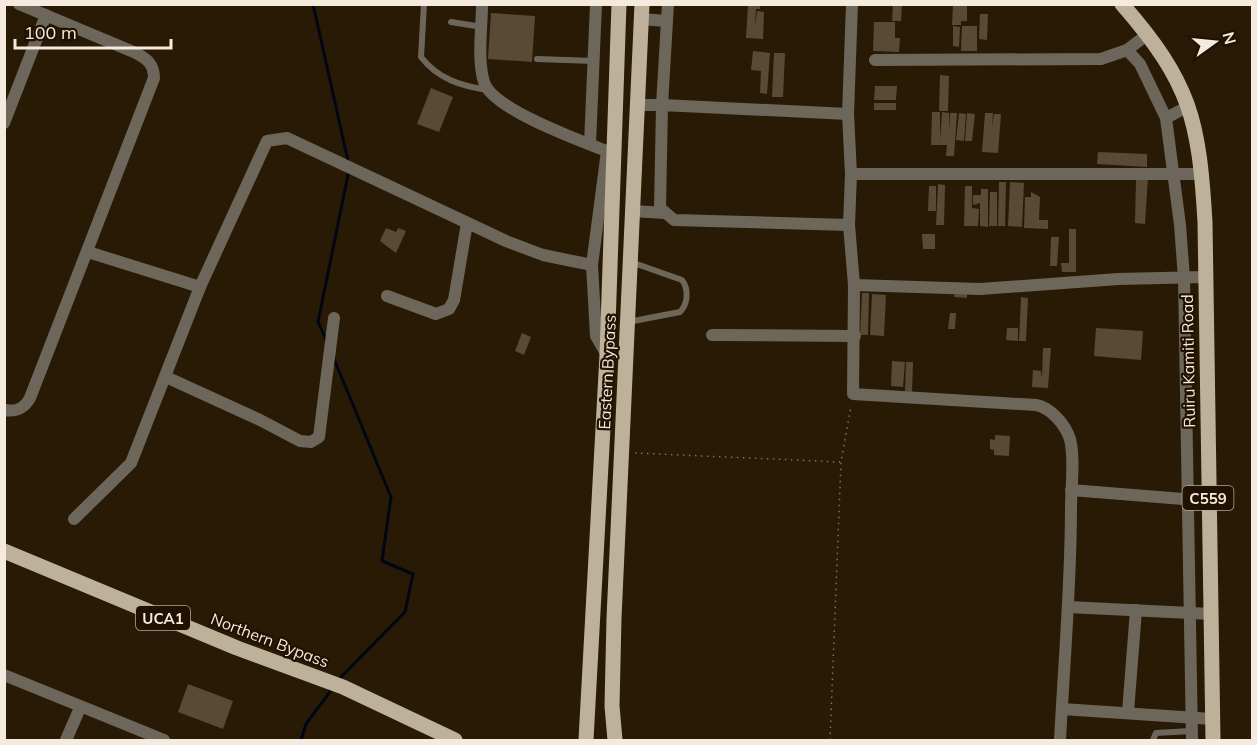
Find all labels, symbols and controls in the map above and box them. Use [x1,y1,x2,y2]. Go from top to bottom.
scale bar [15,12,171,50]
north arrow [1185,12,1245,72]
text: 100 m [24,21,77,44]
text: N [1218,30,1241,47]
street label: Ruiru Kamiti Road [1177,294,1199,428]
street label: Eastern Bypass [594,314,620,430]
road number: C559 [1182,486,1234,510]
road number: UCA1 [136,606,190,630]
street label: Northern Bypass [208,608,332,672]

